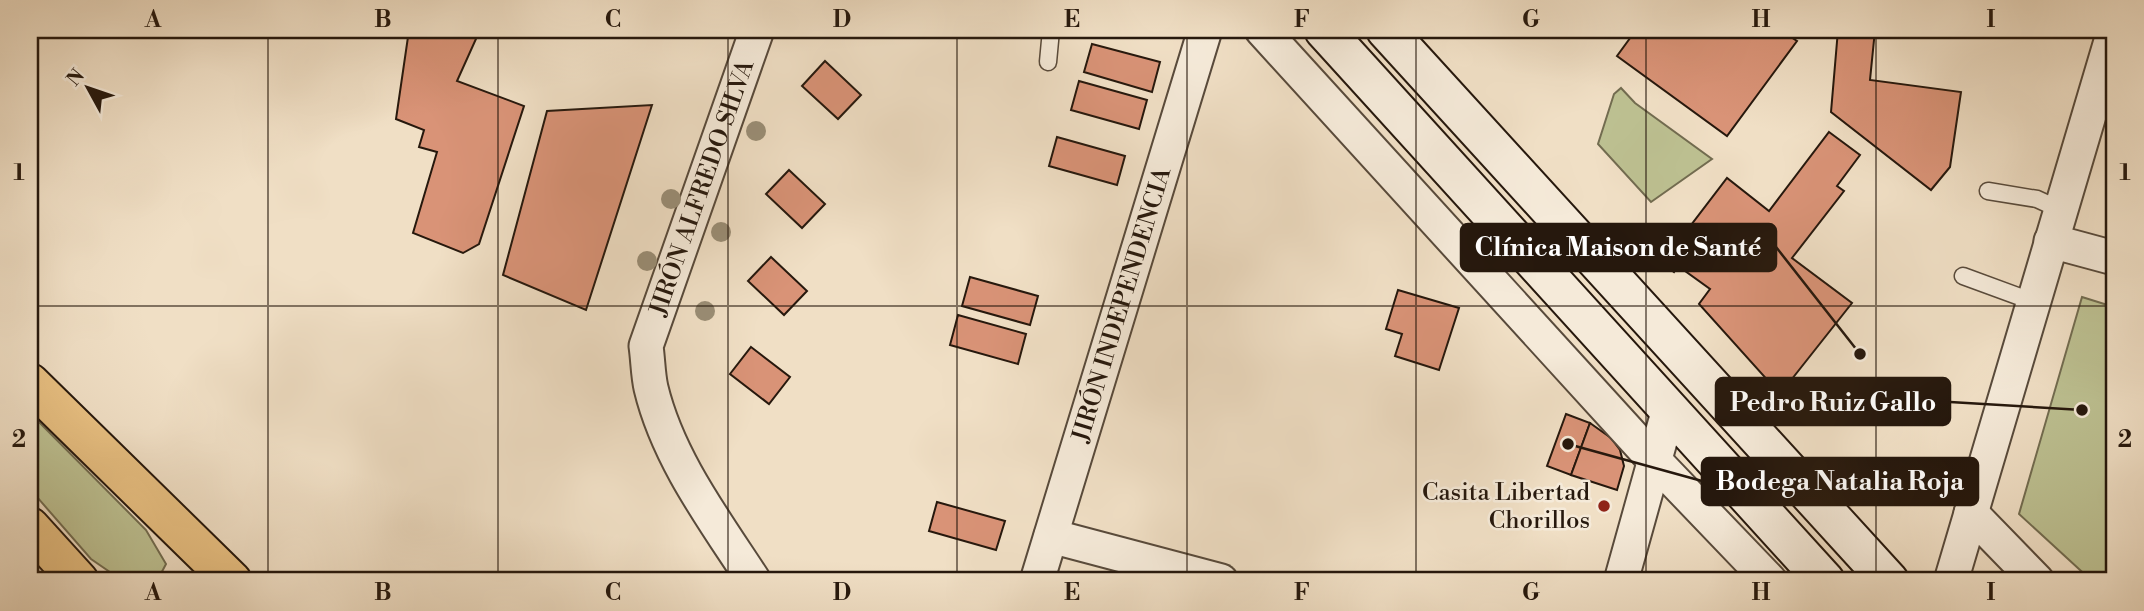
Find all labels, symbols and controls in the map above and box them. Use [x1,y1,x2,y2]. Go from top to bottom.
text: A [144,6,162,34]
text: B [374,6,392,34]
text: C [605,6,621,34]
text: D [833,6,851,34]
text: E [1064,6,1080,34]
text: F [1294,6,1310,34]
text: G [1522,6,1540,34]
text: H [1752,6,1771,34]
text: I [1987,6,1996,34]
north arrow [52,52,122,122]
street label: JIRÓN ALFREDO SILVA [644,56,761,321]
text: N [62,64,90,91]
text: 1 [13,159,25,187]
text: 1 [2119,159,2131,187]
street label: JIRÓN INDEPENDENCIA [1066,163,1178,447]
callout: Clínica Maison de Santé [1461,224,1776,271]
text: Clínica Maison de Santé [1475,232,1761,264]
callout: Pedro Ruiz Gallo [1716,378,1950,425]
text: Pedro Ruiz Gallo [1730,387,1936,419]
text: 2 [12,426,26,454]
text: 2 [2118,426,2132,454]
callout: Bodega Natalia Roja [1702,458,1978,505]
text: Bodega Natalia Roja [1716,466,1965,498]
place label: Casita Libertad Chorillos [1422,478,1590,536]
marker: Casita Libertad Chorillos [1596,498,1612,514]
text: A [144,579,162,607]
text: B [374,579,392,607]
text: C [605,579,621,607]
text: D [833,579,851,607]
text: E [1064,579,1080,607]
text: F [1294,579,1310,607]
text: G [1522,579,1540,607]
text: H [1752,579,1771,607]
text: I [1987,579,1996,607]

